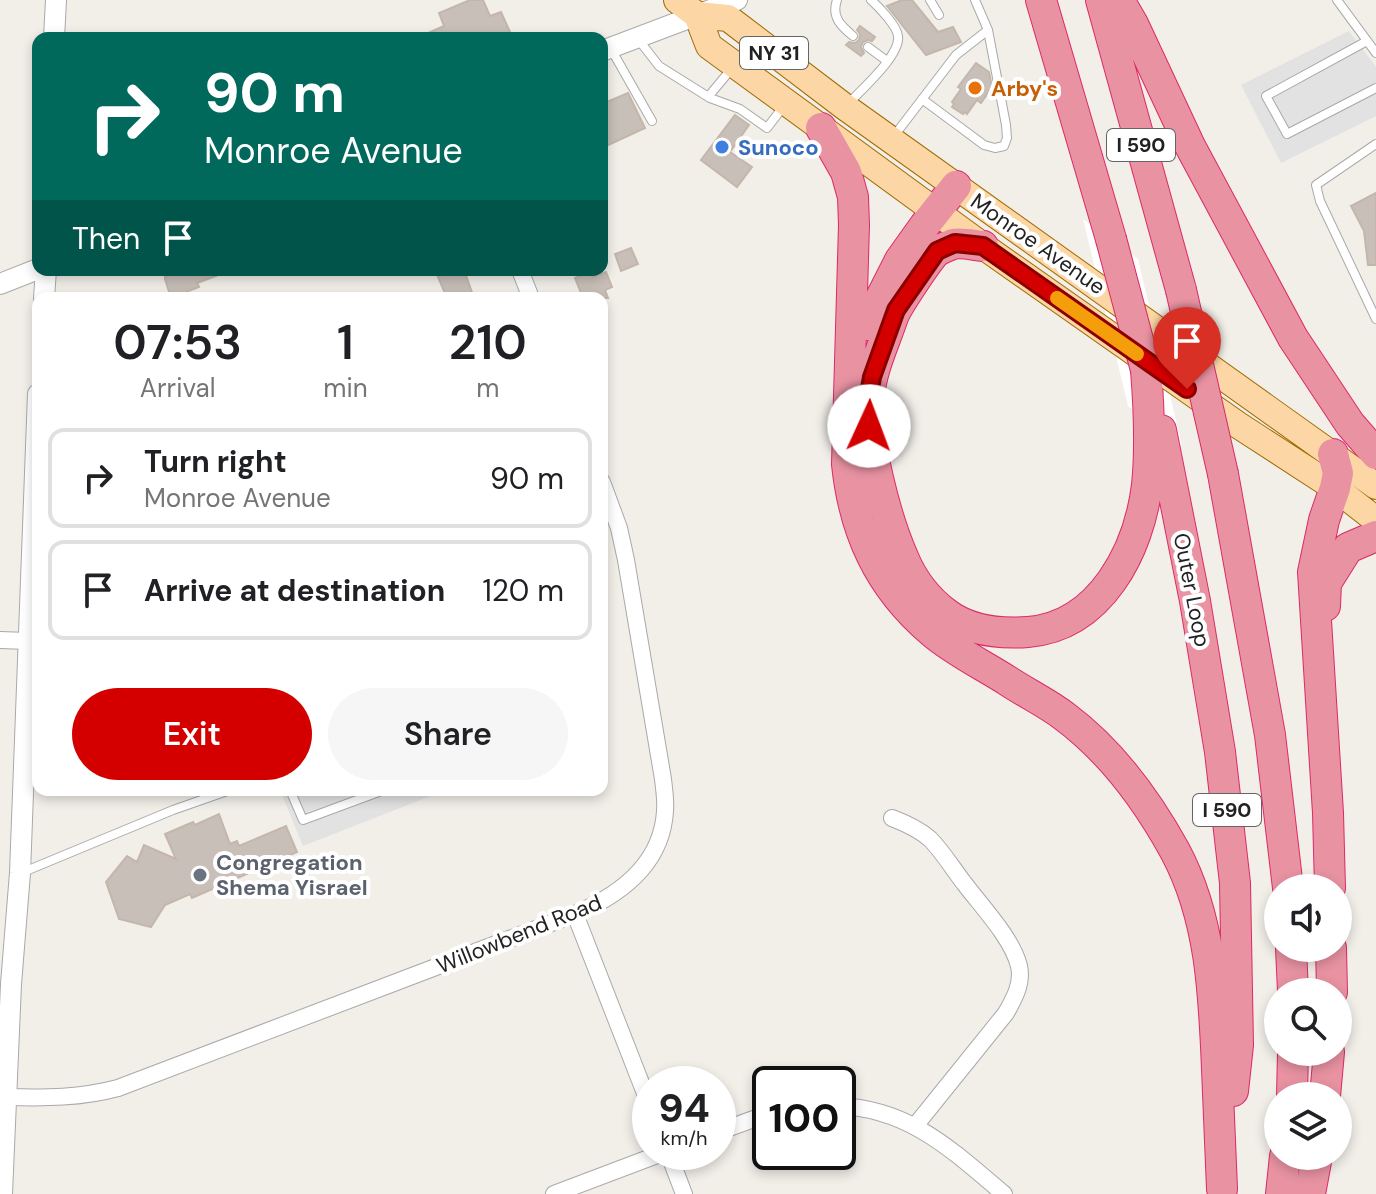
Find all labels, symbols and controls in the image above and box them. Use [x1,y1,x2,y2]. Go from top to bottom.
road number: NY 31 [740,37,808,69]
text: 90 m [204,56,345,129]
icon: right [72,64,176,168]
place label: Arby's [991,74,1058,103]
marker: Arby's [966,79,984,97]
text: Monroe Avenue [204,127,463,174]
road number: I 590 [1107,129,1175,161]
place label: Sunoco [738,133,819,162]
marker: Sunoco [713,138,731,156]
street label: Monroe Avenue [965,187,1111,301]
icon: arrive [156,216,200,260]
text: Then [72,219,140,258]
pin [1153,307,1221,389]
text: 07:53 [113,311,242,374]
text: 1 [337,311,354,374]
text: 210 [449,311,527,374]
icon: arrive [1165,319,1209,363]
text: Arrival [140,371,215,405]
text: min [323,371,368,405]
text: m [476,371,499,405]
position arrow [827,384,911,468]
text: Turn right [144,442,287,481]
icon: right [76,456,120,500]
text: 90 m [490,459,564,498]
text: Monroe Avenue [144,481,331,515]
street label: Outer Loop [1167,531,1217,649]
icon: arrive [76,568,120,612]
text: Arrive at destination [144,571,445,610]
text: 120 m [482,571,564,610]
button: Exit [72,688,312,780]
button: Share [328,688,568,780]
road number: I 590 [1193,794,1261,826]
place label: Congregation Shema Yisrael [216,848,368,902]
marker: Congregation Shema Yisrael [191,866,209,884]
map controls [1264,874,1352,1170]
button: sound [1264,874,1352,962]
street label: Willowbend Road [432,888,606,980]
button: search [1264,978,1352,1066]
speed limit sign: 100 [752,1066,856,1170]
text: 94 [658,1082,710,1134]
button: layers [1264,1082,1352,1170]
text: km/h [660,1125,708,1151]

